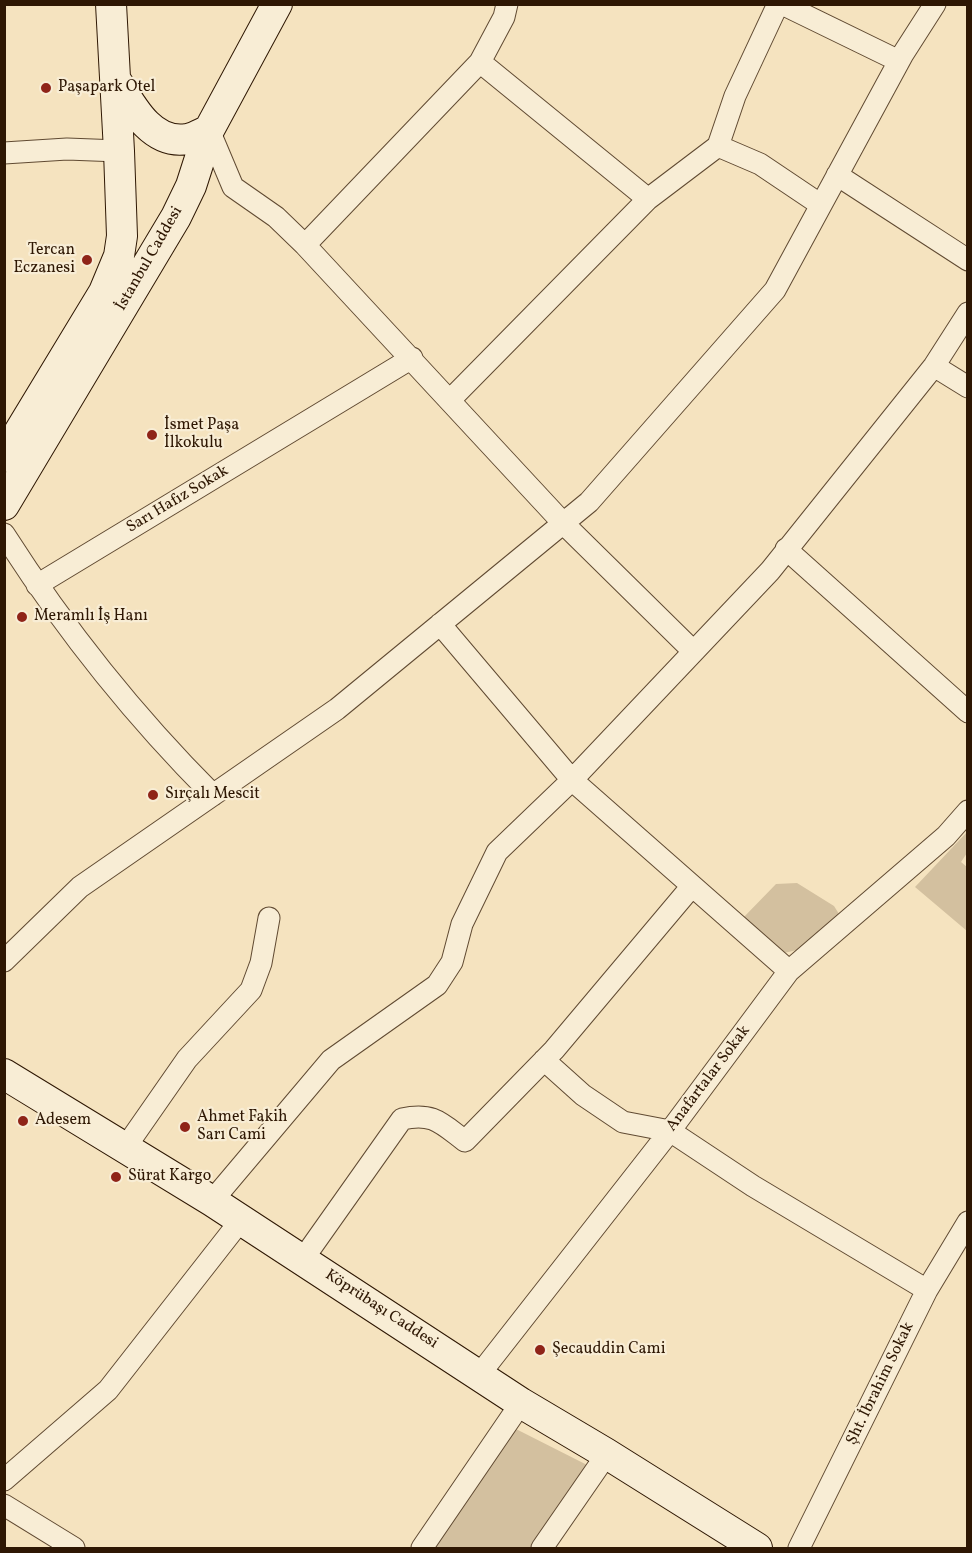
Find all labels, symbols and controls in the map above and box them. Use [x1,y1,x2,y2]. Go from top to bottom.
place label: Paşapark Otel [58,78,155,98]
marker: Paşapark Otel [39,81,53,95]
street label: İstanbul Caddesi [112,203,188,315]
place label: Tercan Eczanesi [13,241,75,279]
marker: Tercan Eczanesi [80,253,94,267]
place label: İsmet Paşa İlkokulu [164,416,239,454]
marker: İsmet Paşa İlkokulu [145,428,159,442]
street label: Sarı Hafız Sokak [123,462,233,538]
place label: Meramlı İş Hanı [34,607,148,627]
marker: Meramlı İş Hanı [15,610,29,624]
place label: Sırçalı Mescit [165,785,260,805]
marker: Sırçalı Mescit [146,788,160,802]
street label: Anafartalar Sokak [663,1022,755,1136]
place label: Ahmet Fakih Sarı Cami [197,1108,288,1146]
place label: Adesem [35,1111,91,1131]
marker: Adesem [16,1114,30,1128]
marker: Ahmet Fakih Sarı Cami [178,1120,192,1134]
place label: Sürat Kargo [128,1167,211,1187]
marker: Sürat Kargo [109,1170,123,1184]
street label: Köprübaşı Caddesi [321,1266,441,1354]
street label: Şht. İbrahim Sokak [843,1319,919,1449]
place label: Şecauddin Cami [552,1340,666,1360]
marker: Şecauddin Cami [533,1343,547,1357]

